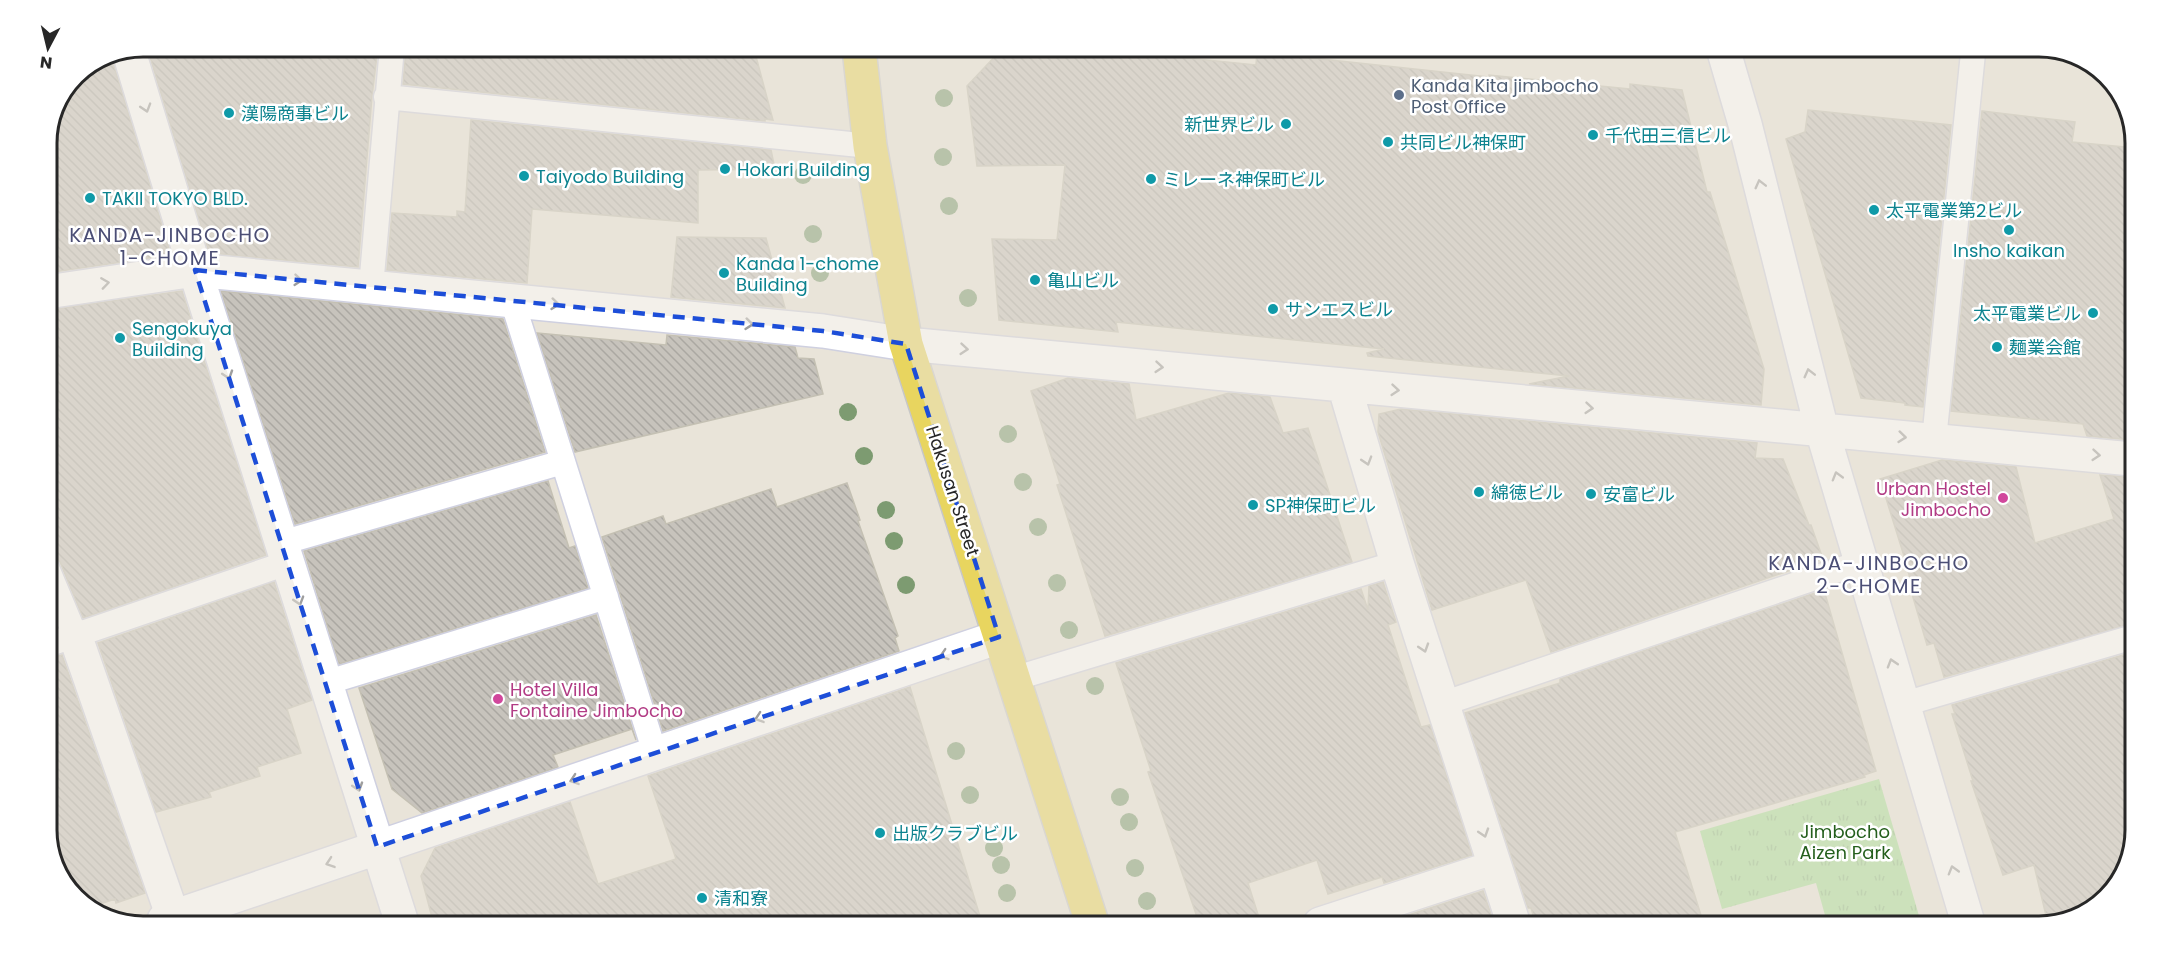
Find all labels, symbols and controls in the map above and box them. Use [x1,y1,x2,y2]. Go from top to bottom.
north arrow [18,18,78,78]
text: N [39,50,54,75]
place label: Kanda Kita jimbocho Post Office [1411,73,1598,119]
marker: Kanda Kita jimbocho Post Office [1392,88,1406,102]
place label: 漢陽商事ビル [241,101,349,126]
one-way arrow [139,102,151,113]
marker: 漢陽商事ビル [222,106,236,120]
place label: 新世界ビル [1184,112,1274,137]
marker: 新世界ビル [1279,117,1293,131]
place label: 千代田三信ビル [1605,123,1731,148]
marker: 千代田三信ビル [1586,128,1600,142]
place label: 共同ビル神保町 [1400,130,1526,155]
marker: 共同ビル神保町 [1381,135,1395,149]
place label: Hokari Building [737,157,870,182]
marker: Hokari Building [718,162,732,176]
place label: Taiyodo Building [536,164,684,189]
place label: ミレーネ神保町ビル [1163,167,1325,192]
marker: Taiyodo Building [517,169,531,183]
marker: ミレーネ神保町ビル [1144,172,1158,186]
one-way arrow [1755,179,1767,190]
place label: TAKII TOKYO BLD. [102,186,248,211]
marker: TAKII TOKYO BLD. [83,191,97,205]
place label: 太平電業第2ビル [1886,198,2022,223]
marker: 太平電業第2ビル [1867,203,1881,217]
district label: KANDA-JINBOCHO 1-CHOME [69,221,271,272]
marker: Insho kaikan [2002,223,2016,237]
place label: Insho kaikan [1953,238,2065,263]
place label: Kanda 1-chome Building [736,251,879,297]
marker: Kanda 1-chome Building [717,266,731,280]
place label: 亀山ビル [1047,268,1119,293]
one-way arrow [294,273,303,286]
marker: 亀山ビル [1028,273,1042,287]
one-way arrow [100,278,109,290]
one-way arrow [550,297,560,310]
place label: サンエスビル [1285,297,1393,322]
place label: 太平電業ビル [1973,301,2081,326]
marker: サンエスビル [1266,302,1280,316]
marker: 太平電業ビル [2086,306,2100,320]
place label: Sengokuya Building [132,316,232,362]
one-way arrow [745,317,754,330]
marker: Sengokuya Building [113,331,127,345]
place label: 麺業会館 [2009,335,2081,360]
marker: 麺業会館 [1990,340,2004,354]
one-way arrow [960,342,969,355]
one-way arrow [1154,360,1163,373]
one-way arrow [1803,368,1816,378]
one-way arrow [221,369,233,380]
one-way arrow [1390,383,1399,396]
one-way arrow [1584,401,1593,414]
street label: Hakusan Street [920,422,986,560]
one-way arrow [1897,430,1906,443]
one-way arrow [2091,448,2100,461]
one-way arrow [1360,455,1372,466]
one-way arrow [1832,471,1844,482]
place label: Urban Hostel Jimbocho [1876,476,1991,522]
place label: 綿徳ビル [1491,480,1563,505]
place label: 安富ビル [1603,482,1675,507]
marker: 綿徳ビル [1472,485,1486,499]
marker: 安富ビル [1584,487,1598,501]
marker: Urban Hostel Jimbocho [1996,491,2010,505]
place label: SP神保町ビル [1265,493,1376,518]
marker: SP神保町ビル [1246,498,1260,512]
district label: KANDA-JINBOCHO 2-CHOME [1768,549,1970,600]
one-way arrow [292,595,304,606]
one-way arrow [1417,642,1429,653]
one-way arrow [939,648,950,660]
one-way arrow [1887,658,1899,669]
place label: Hotel Villa Fontaine Jimbocho [510,677,683,723]
marker: Hotel Villa Fontaine Jimbocho [491,692,505,706]
one-way arrow [754,710,765,723]
one-way arrow [569,773,580,786]
one-way arrow [351,781,363,792]
park label: Jimbocho Aizen Park [1800,819,1891,865]
place label: 出版クラブビル [892,821,1018,846]
marker: 出版クラブビル [873,826,887,840]
one-way arrow [1477,827,1490,838]
one-way arrow [325,856,336,869]
one-way arrow [1948,865,1960,876]
place label: 清和寮 [714,886,768,911]
marker: 清和寮 [695,891,709,905]

